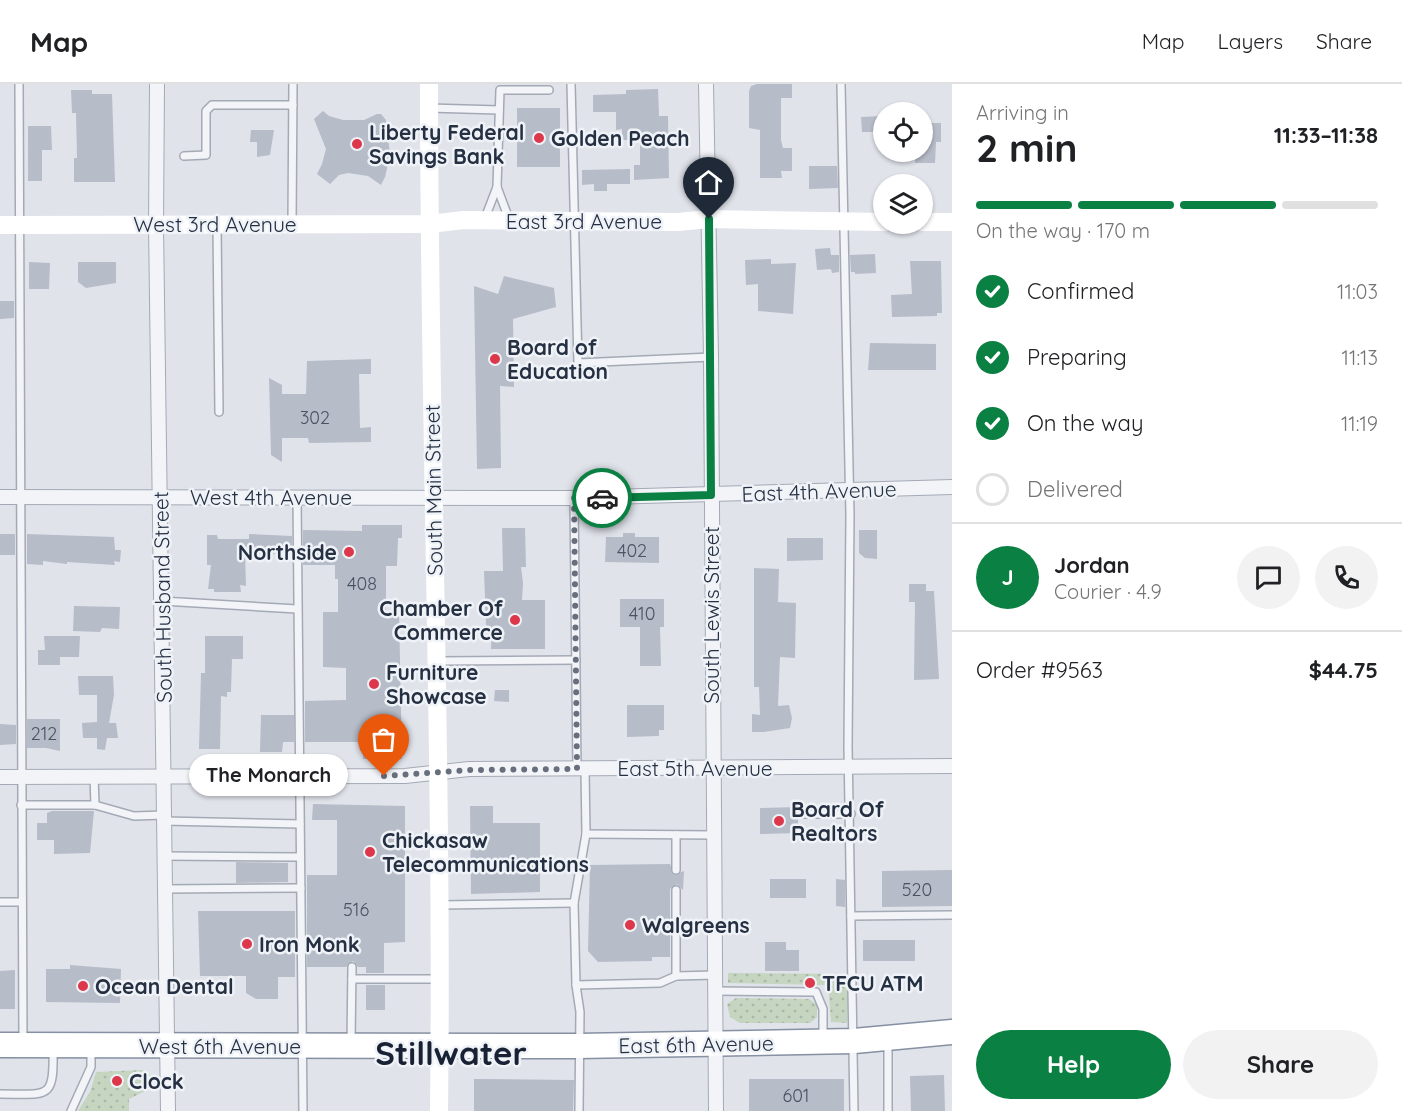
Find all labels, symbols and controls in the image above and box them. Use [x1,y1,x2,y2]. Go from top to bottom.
text: Map [30,24,88,59]
text: Map [1142,28,1185,54]
text: Layers [1218,28,1283,54]
text: Share [1316,28,1372,54]
text: Arriving in [976,100,1069,125]
map controls [873,102,933,234]
button: locate [873,102,933,162]
place label: Liberty Federal Savings Bank [369,119,524,169]
text: 11:33–11:38 [1274,121,1378,149]
text: 2 min [976,123,1078,172]
place label: Golden Peach [551,125,690,151]
marker: Golden Peach [532,131,546,145]
marker: Liberty Federal Savings Bank [350,137,364,151]
pin [683,157,734,219]
icon: home [692,166,725,199]
button: layers [873,174,933,234]
street label: East 3rd Avenue [506,208,662,234]
street label: West 3rd Avenue [133,211,297,237]
text: On the way · 170 m [976,218,1150,243]
icon: check [976,275,1009,308]
text: Confirmed [1027,277,1134,305]
text: 11:03 [1337,279,1378,304]
place label: Board of Education [507,334,608,384]
icon: check [976,341,1009,374]
text: Preparing [1027,343,1127,371]
text: 11:13 [1342,345,1378,370]
marker: Board of Education [488,352,502,366]
street label: South Main Street [419,404,447,576]
house number: 302 [300,406,330,429]
icon: check [976,407,1009,440]
text: On the way [1027,409,1143,437]
text: 11:19 [1341,411,1378,436]
courier [572,468,632,528]
street label: East 4th Avenue [741,475,897,507]
text: Delivered [1027,475,1123,503]
icon: car [586,482,619,515]
street label: West 4th Avenue [190,484,352,510]
street label: South Husband Street [147,491,177,703]
street label: South Lewis Street [698,526,724,704]
place label: Northside [238,539,337,565]
house number: 402 [617,539,647,562]
marker: Northside [342,545,356,559]
button: chat [1237,546,1300,609]
button: phone [1315,546,1378,609]
text: Jordan [1054,551,1130,579]
text: J [1001,563,1014,591]
house number: 408 [347,572,377,595]
text: Courier · 4.9 [1054,579,1162,604]
place label: Chamber Of Commerce [379,595,504,645]
house number: 410 [629,602,655,625]
marker: Chamber Of Commerce [508,613,522,627]
text: Order #9563 [976,656,1103,684]
text: $44.75 [1309,656,1378,684]
place label: Furniture Showcase [386,659,487,709]
marker: Furniture Showcase [367,677,381,691]
pin [358,714,409,776]
house number: 212 [31,722,57,745]
icon: bag [367,723,400,756]
callout: The Monarch [189,755,348,797]
street label: East 5th Avenue [617,755,773,781]
text: The Monarch [206,762,331,787]
place label: Board Of Realtors [791,796,885,846]
marker: Board Of Realtors [772,814,786,828]
place label: Chickasaw Telecommunications [382,827,589,877]
marker: Chickasaw Telecommunications [363,845,377,859]
house number: 520 [902,878,932,901]
house number: 516 [343,898,369,921]
place label: Walgreens [642,912,750,938]
marker: Walgreens [623,918,637,932]
place label: Iron Monk [259,931,360,957]
marker: Iron Monk [240,937,254,951]
place label: TFCU ATM [822,970,923,996]
place label: Ocean Dental [95,973,234,999]
marker: TFCU ATM [803,976,817,990]
marker: Ocean Dental [76,979,90,993]
street label: East 6th Avenue [618,1030,774,1058]
button: Help [976,1030,1171,1099]
button: Share [1183,1030,1378,1099]
district label: Stillwater [375,1032,527,1073]
street label: West 6th Avenue [139,1033,301,1059]
place label: Clock [129,1068,184,1094]
marker: Clock [110,1074,124,1088]
house number: 601 [782,1084,810,1107]

